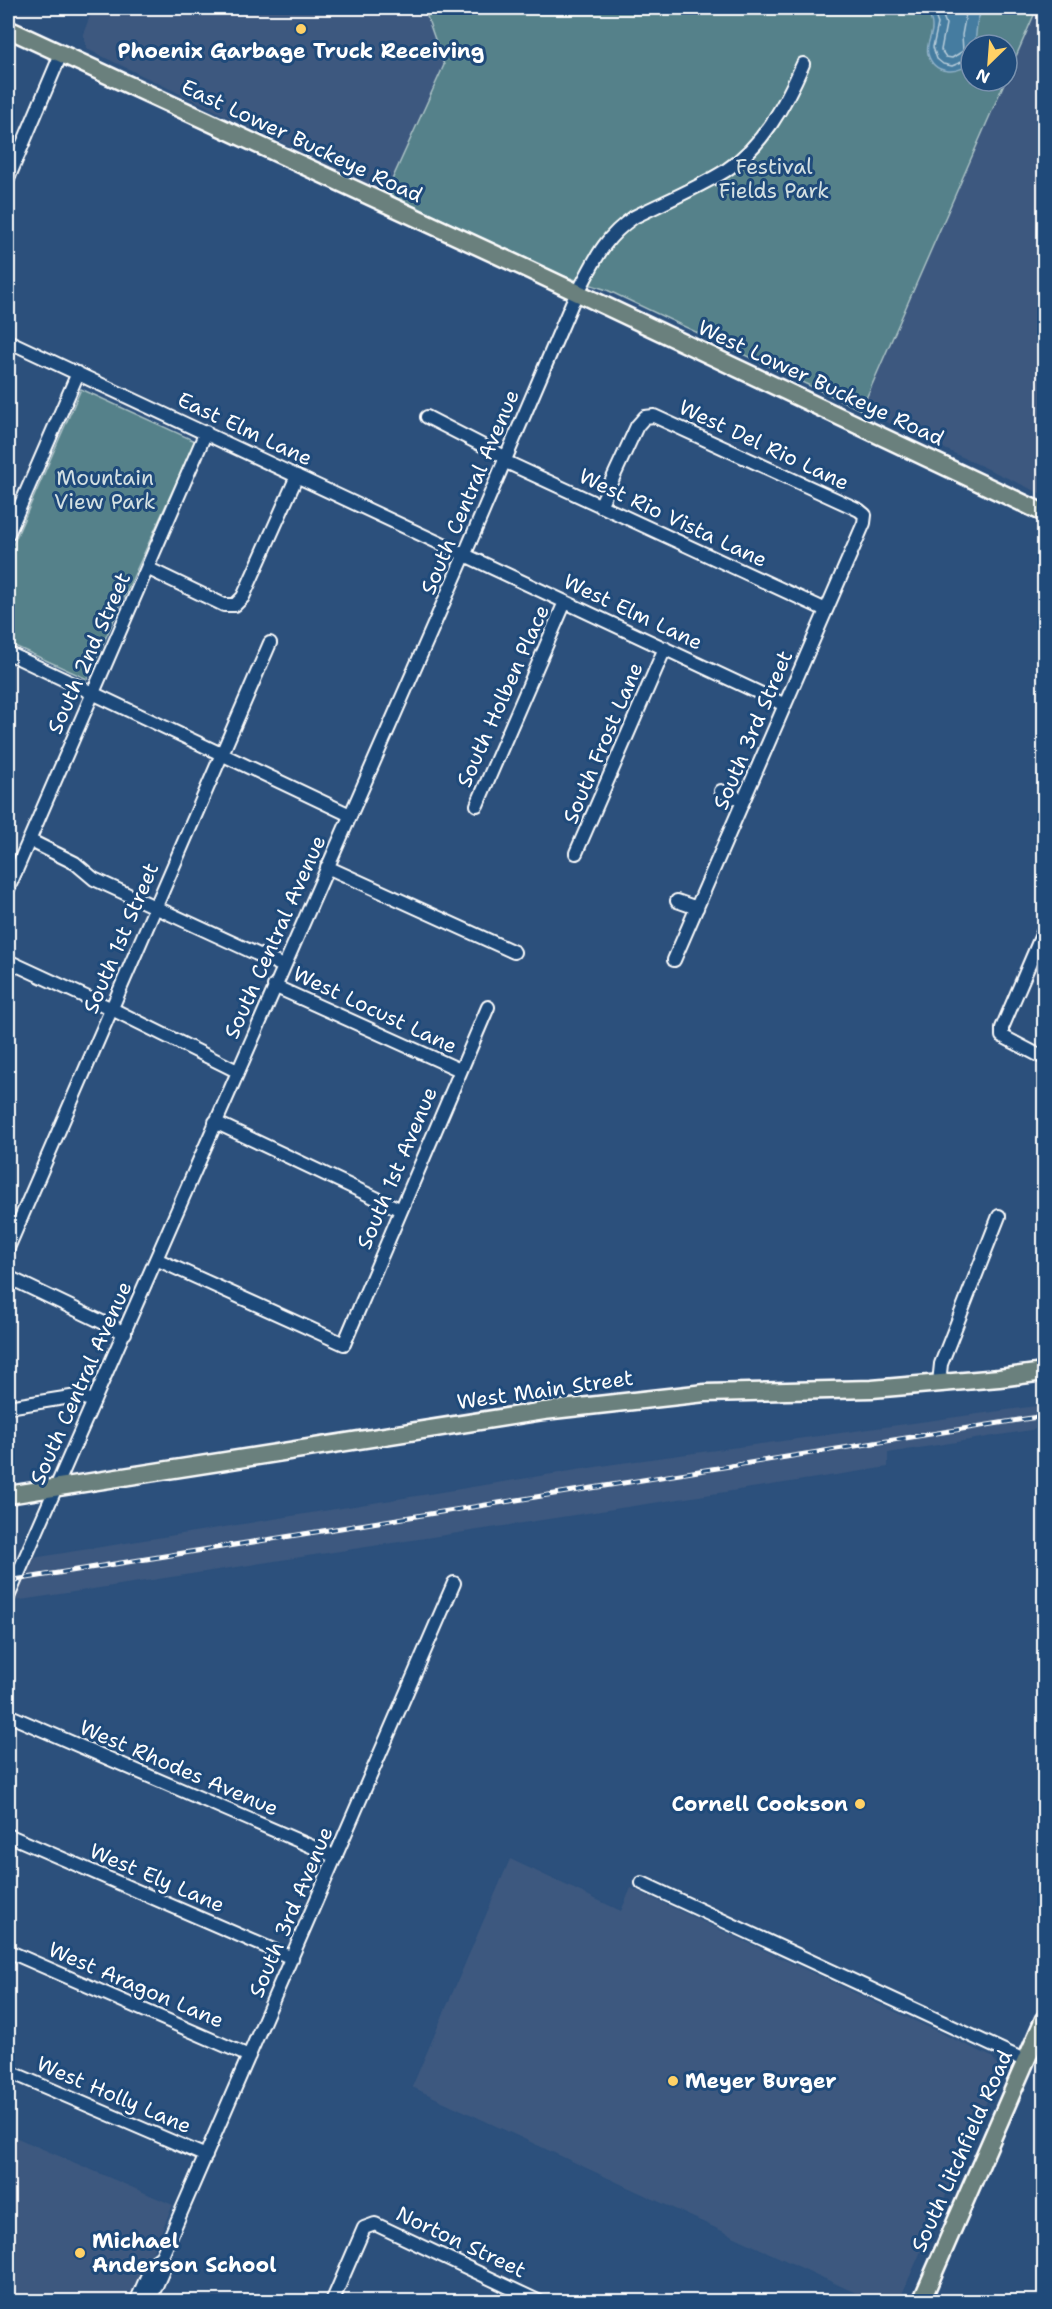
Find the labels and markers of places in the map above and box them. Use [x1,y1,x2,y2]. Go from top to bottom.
marker: Phoenix Garbage Truck Receiving [294,22,308,36]
place label: Phoenix Garbage Truck Receiving [118,37,484,65]
place label: Cornell Cookson [671,1790,848,1818]
marker: Cornell Cookson [853,1797,867,1811]
place label: Meyer Burger [685,2067,837,2095]
marker: Meyer Burger [666,2074,680,2088]
place label: Michael Anderson School [92,2227,276,2279]
marker: Michael Anderson School [73,2246,87,2260]

